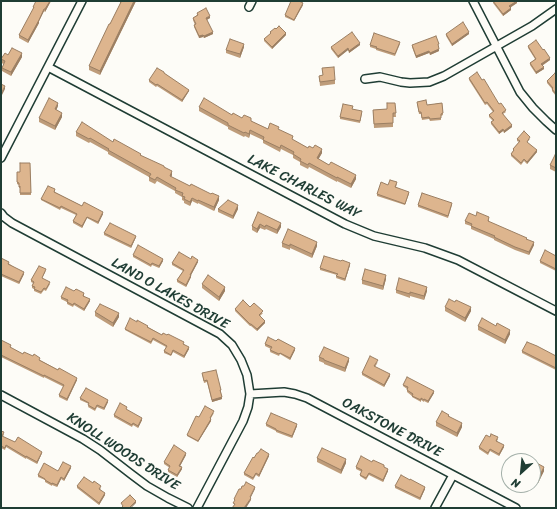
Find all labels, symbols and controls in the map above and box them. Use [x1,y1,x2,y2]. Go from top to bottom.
street label: LAKE CHARLES WAY [244,151,364,223]
street label: LAND O LAKES DRIVE [108,255,232,333]
street label: OAKSTONE DRIVE [339,395,445,461]
street label: KNOLL WOODS DRIVE [64,409,182,495]
north arrow [501,453,541,493]
text: N [508,473,523,493]

